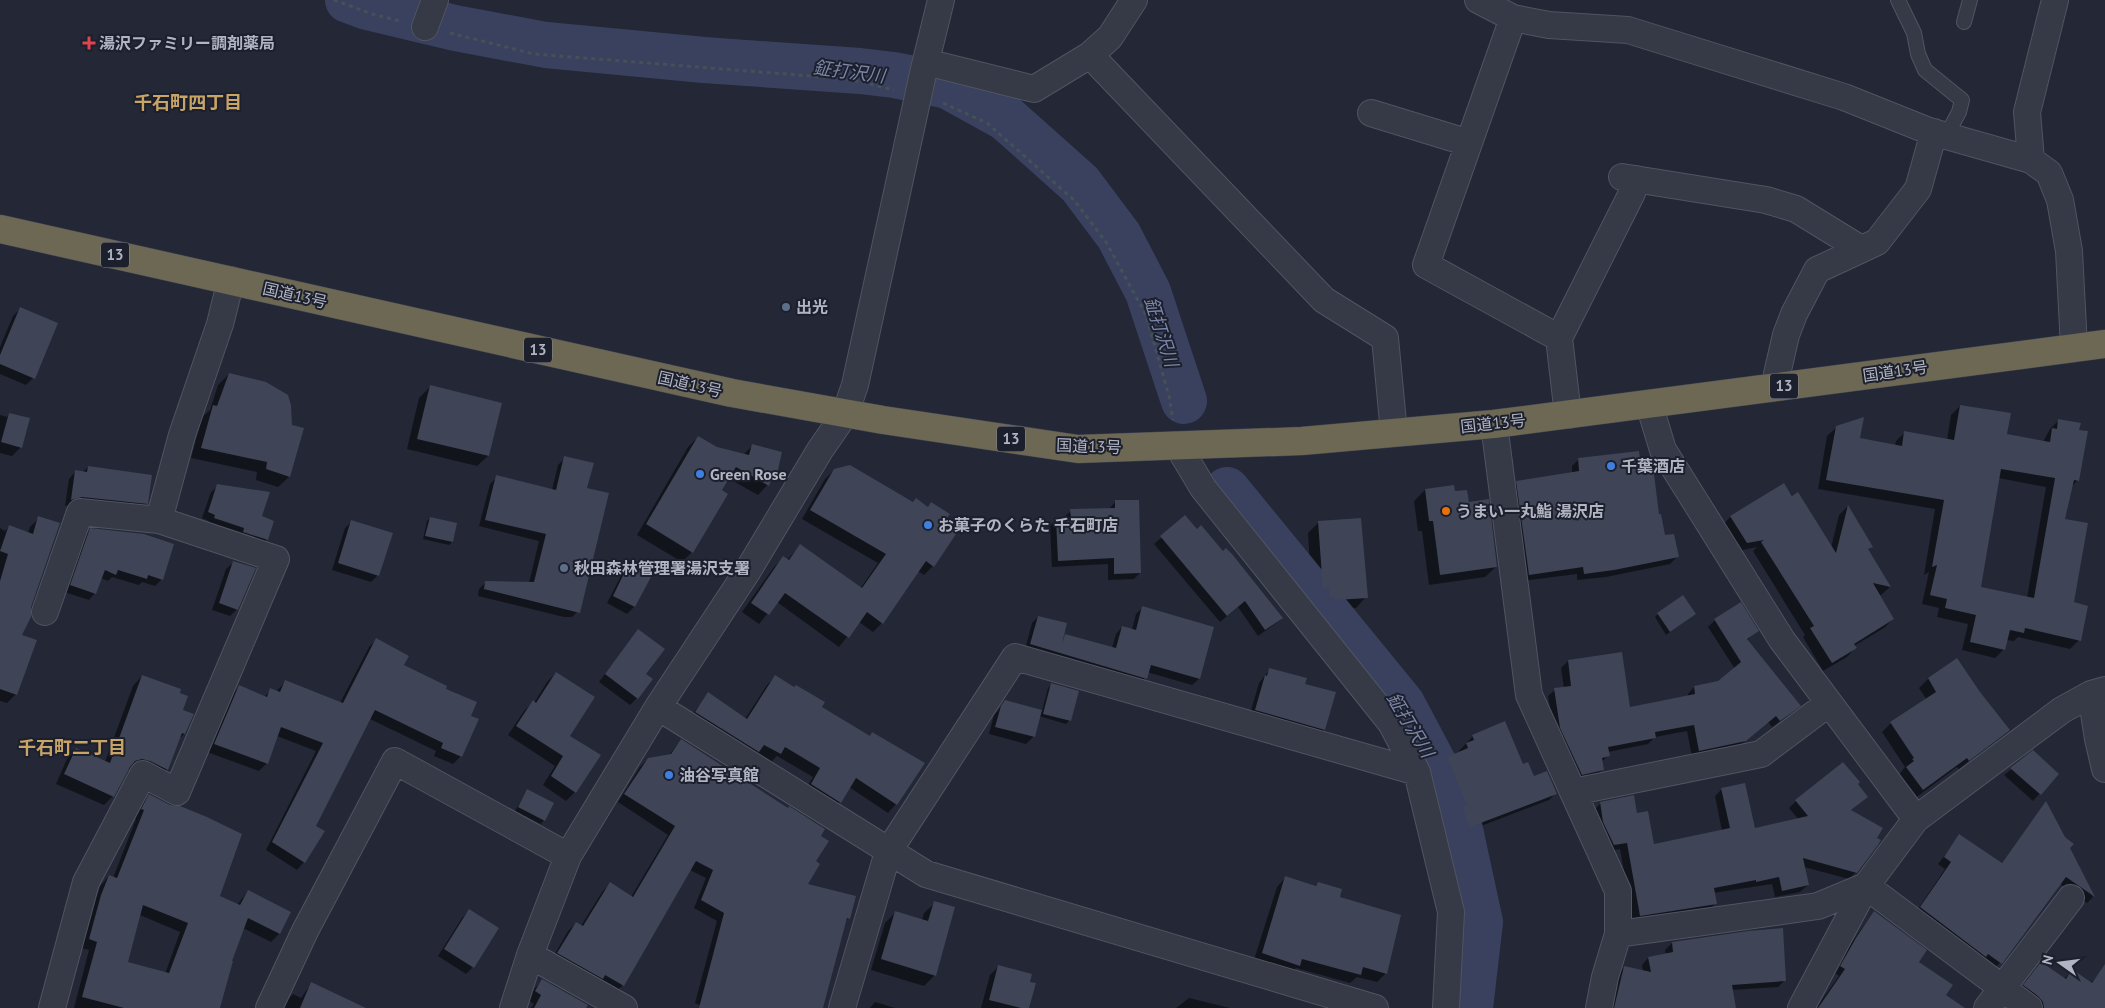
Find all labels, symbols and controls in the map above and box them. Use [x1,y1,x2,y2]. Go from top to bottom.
place label: 湯沢ファミリー調剤薬局 [99,33,275,53]
marker: 湯沢ファミリー調剤薬局 [83,37,95,49]
water label: 鉦打沢川 [812,56,888,88]
district label: 千石町四丁目 [134,91,242,114]
road number: 13 [101,242,129,268]
street label: 国道13号 [261,278,329,312]
water label: 鉦打沢川 [1139,294,1184,372]
place label: 出光 [796,297,828,317]
marker: 出光 [780,301,792,313]
road number: 13 [524,338,552,362]
street label: 国道13号 [1861,357,1929,385]
street label: 国道13号 [656,367,724,401]
road number: 13 [1770,374,1798,398]
street label: 国道13号 [1459,410,1527,436]
road number: 13 [997,426,1025,452]
street label: 国道13号 [1056,435,1122,457]
place label: 千葉酒店 [1621,456,1685,476]
marker: 千葉酒店 [1605,460,1617,472]
place label: Green Rose [710,464,787,484]
marker: Green Rose [694,468,706,480]
place label: うまい一丸鮨 湯沢店 [1456,501,1604,521]
marker: うまい一丸鮨 湯沢店 [1440,505,1452,517]
place label: お菓子のくらた 千石町店 [938,515,1118,535]
marker: お菓子のくらた 千石町店 [922,519,934,531]
place label: 秋田森林管理署湯沢支署 [574,558,750,578]
marker: 秋田森林管理署湯沢支署 [558,562,570,574]
water label: 鉦打沢川 [1382,688,1440,763]
district label: 千石町二丁目 [18,736,126,759]
place label: 油谷写真館 [679,765,759,785]
marker: 油谷写真館 [663,769,675,781]
north arrow [2035,938,2085,988]
text: N [2038,953,2057,966]

